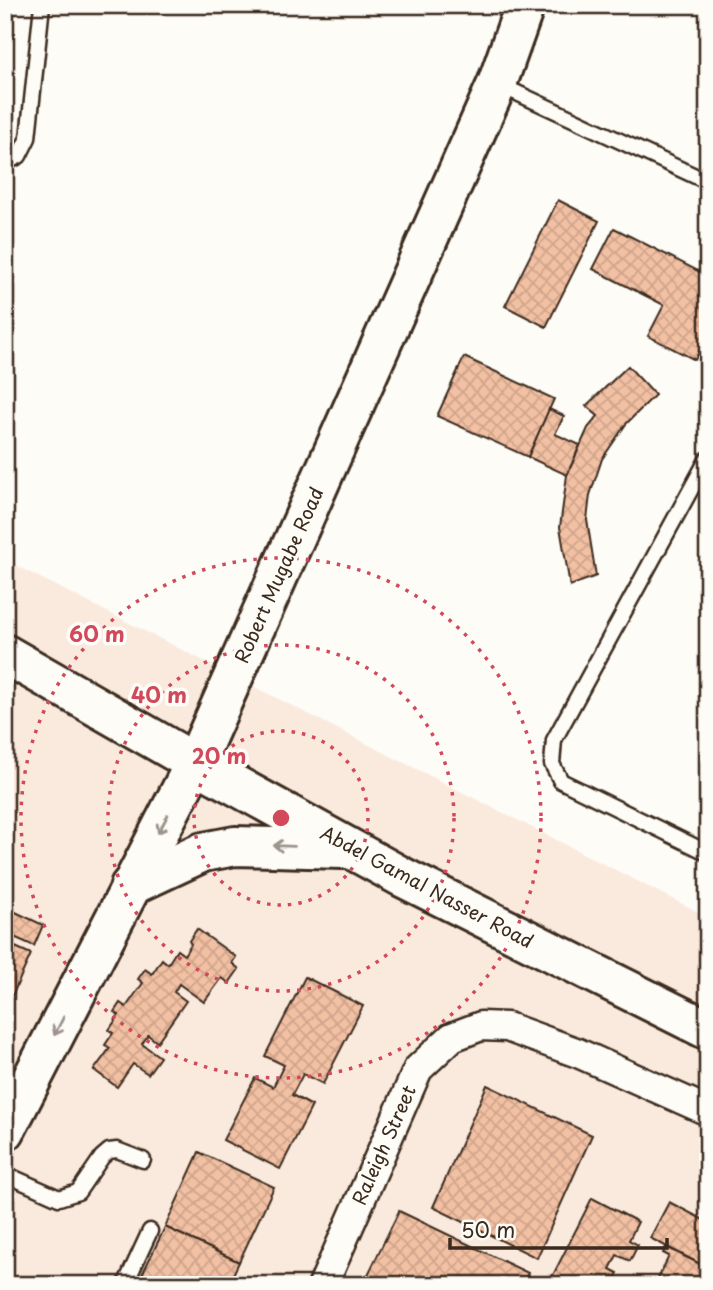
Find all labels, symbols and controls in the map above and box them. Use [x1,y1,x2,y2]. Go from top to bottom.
street label: Robert Mugabe Road [227,482,330,667]
text: 60 m [69,617,125,649]
text: 40 m [131,678,187,710]
text: 20 m [192,739,246,771]
centre of rings [269,806,293,830]
one-way arrow [156,813,170,833]
street label: Abdel Gamal Nasser Road [316,818,539,954]
one-way arrow [273,840,296,853]
one-way arrow [52,1015,65,1036]
street label: Raleigh Street [344,1080,422,1209]
scale bar [450,1206,668,1250]
text: 50 m [461,1213,515,1245]

